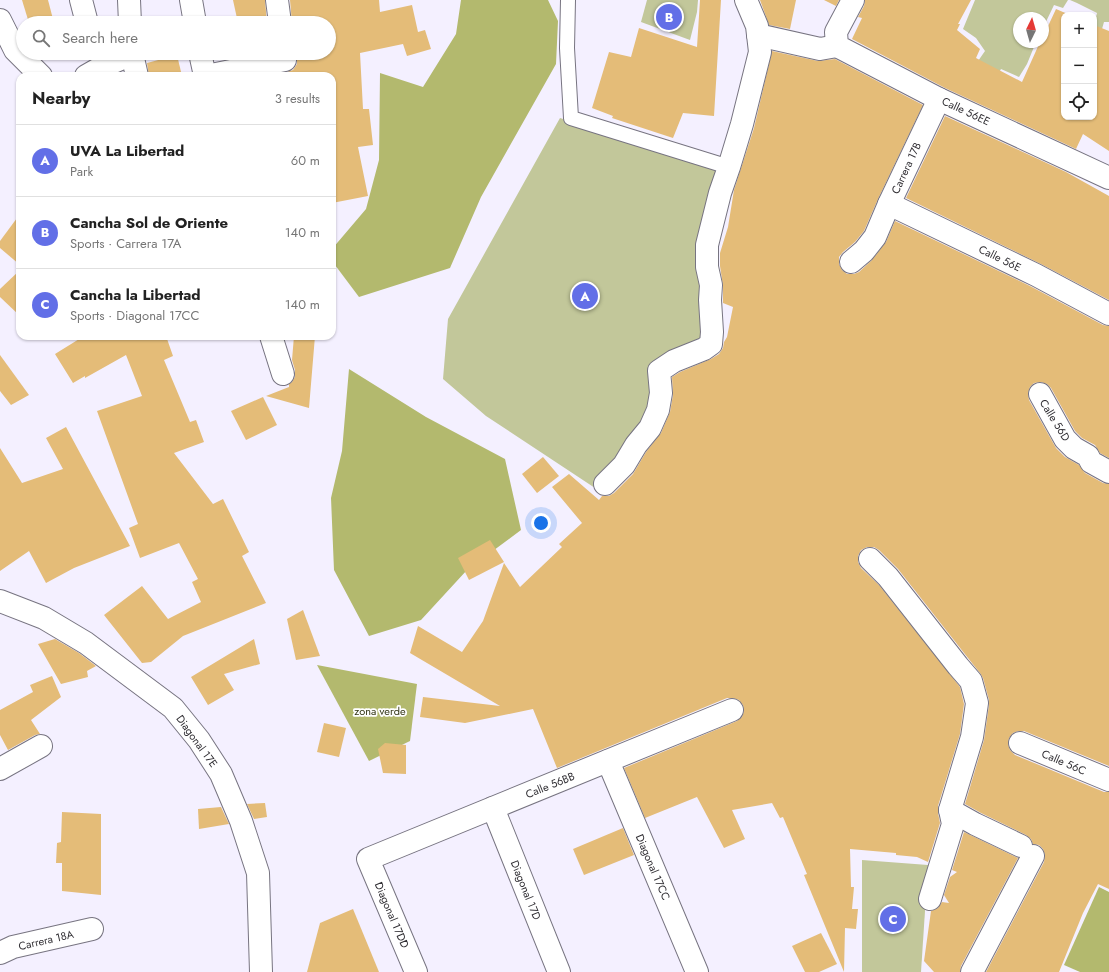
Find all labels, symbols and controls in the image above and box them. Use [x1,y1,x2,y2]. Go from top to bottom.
pin: B [656,2,682,32]
north arrow [1013,12,1049,48]
map controls [1061,12,1097,120]
button: + [1061,12,1097,48]
search box [16,16,336,60]
icon: search [30,27,52,49]
text: Search here [62,27,138,49]
button: − [1061,48,1097,84]
button: locate [1061,84,1097,120]
text: Nearby [32,86,90,110]
text: 3 results [275,89,320,108]
street label: Calle 56EE [939,93,993,129]
text: UVA La Libertad [70,140,184,162]
street label: Carrera 17B [887,140,925,196]
text: A [40,151,50,170]
text: 60 m [291,151,320,170]
text: Park [70,162,93,181]
text: Cancha Sol de Oriente [70,212,228,234]
text: B [41,223,49,242]
text: 140 m [285,223,320,242]
text: Sports · Carrera 17A [70,234,181,253]
street label: Calle 56E [976,241,1024,275]
pin: A [572,281,598,311]
text: Cancha la Libertad [70,284,201,306]
text: C [40,295,50,314]
text: 140 m [285,295,320,314]
text: Sports · Diagonal 17CC [70,306,199,325]
street label: Calle 56D [1036,396,1074,445]
your location [531,513,551,533]
park label: zona verde [354,703,406,719]
street label: Diagonal 17E [172,711,222,771]
street label: Calle 56C [1039,745,1089,779]
street label: Calle 56BB [523,768,577,802]
street label: Diagonal 17CC [632,831,674,903]
street label: Diagonal 17D [507,858,545,923]
street label: Diagonal 17DD [371,879,413,951]
pin: C [880,904,906,934]
street label: Carrera 18A [17,926,76,954]

